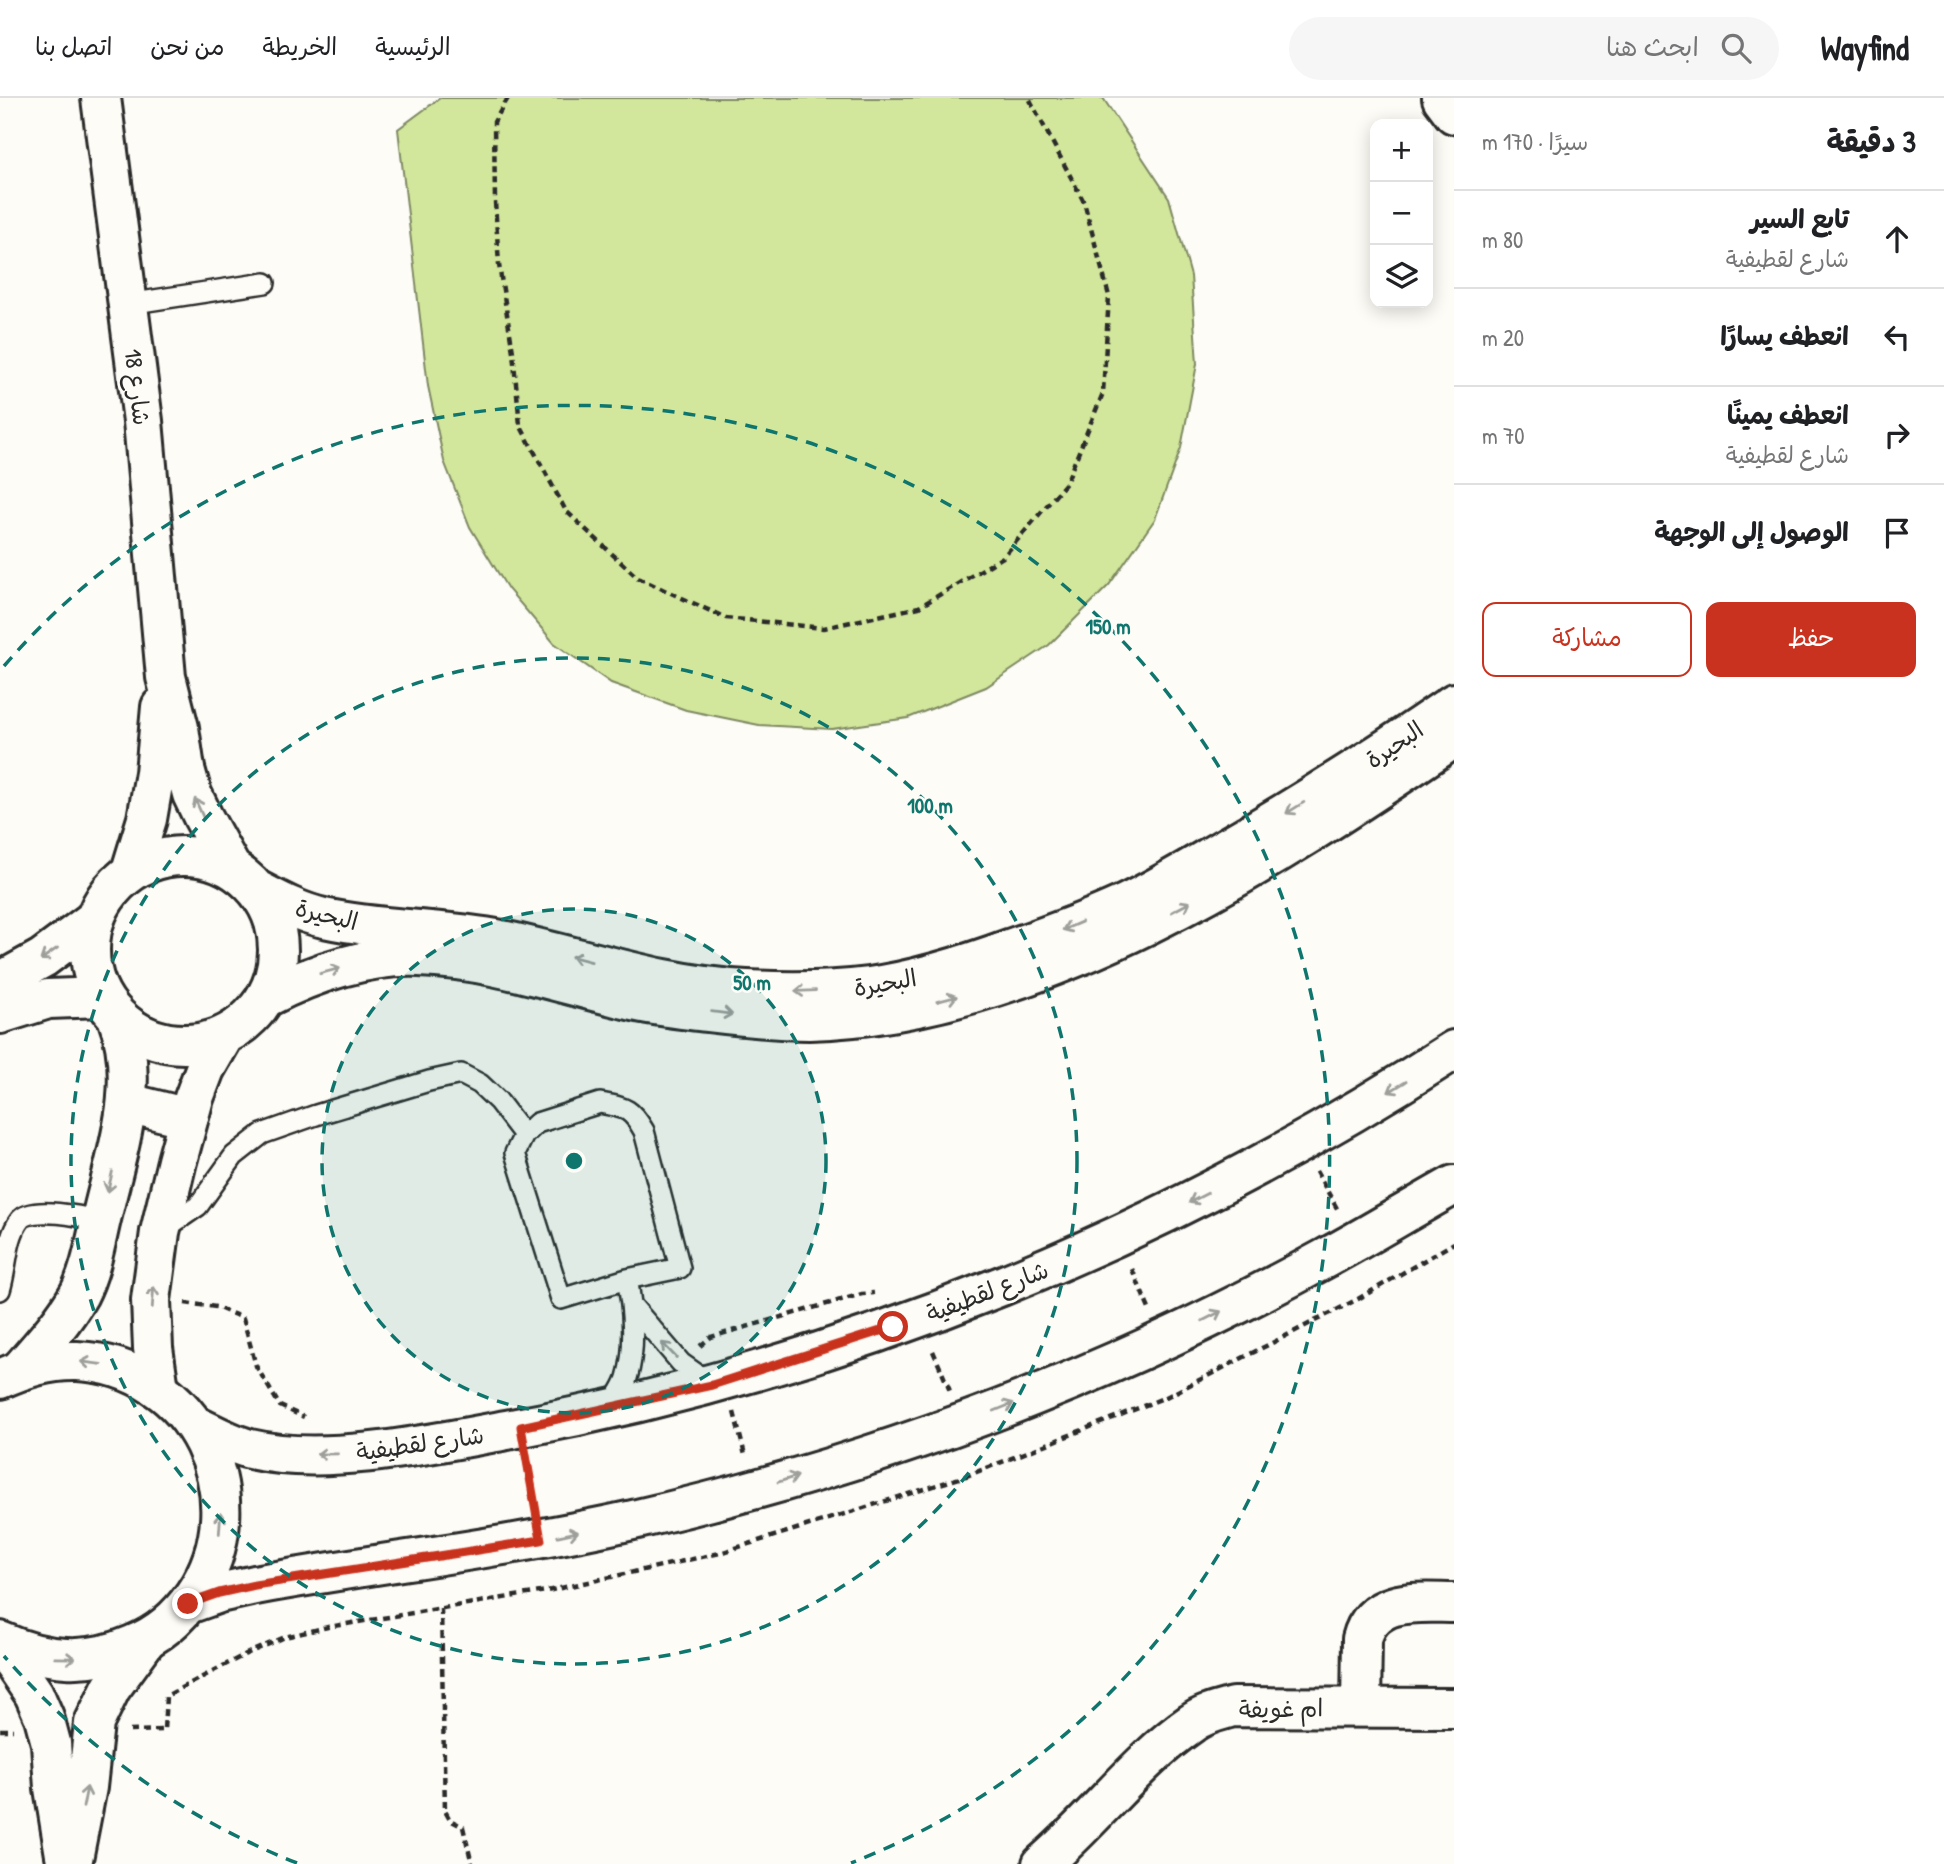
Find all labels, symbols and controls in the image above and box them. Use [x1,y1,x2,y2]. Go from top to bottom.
search box [1289,17,1779,80]
text: Wayfind [1821,26,1909,70]
text: ابحث هنا [1606,29,1699,64]
icon: search [1717,29,1755,67]
text: اتصل بنا [35,30,112,62]
text: من نحن [150,30,224,62]
text: الخريطة [262,30,337,62]
text: الرئيسية [375,30,451,62]
map controls [1370,119,1433,308]
button: + [1370,119,1433,182]
text: 3 دقيقة [1826,121,1916,161]
text: سيرًا · 170 m [1482,126,1588,157]
button: − [1370,182,1433,245]
text: تابع السير [1750,201,1849,236]
icon: ahead [1878,220,1916,258]
text: 80 m [1482,224,1523,255]
text: شارع لقطيفية [1726,243,1849,274]
button: layers [1370,245,1433,308]
text: انعطف يسارًا [1720,318,1849,353]
icon: left [1878,318,1916,356]
text: 20 m [1482,322,1524,353]
street label: شارع 18 [115,347,159,427]
text: انعطف يمينًا [1727,397,1849,432]
icon: right [1878,416,1916,454]
text: 70 m [1482,420,1525,451]
text: شارع لقطيفية [1726,439,1849,470]
text: الوصول إلى الوجهة [1654,514,1849,549]
icon: arrive [1878,514,1916,552]
button: مشاركة [1482,602,1692,677]
button: حفظ [1706,602,1916,677]
text: 150 m [1085,612,1131,641]
street label: البحيرة [1359,713,1429,775]
text: 100 m [907,791,953,820]
one-way arrow [192,798,205,819]
one-way arrow [1285,801,1305,815]
street label: البحيرة [292,891,362,937]
one-way arrow [1170,900,1190,914]
one-way arrow [1062,920,1084,933]
one-way arrow [40,947,59,961]
one-way arrow [571,951,593,964]
street label: البحيرة [851,961,919,1003]
one-way arrow [318,964,341,977]
text: 50 m [733,968,771,997]
one-way arrow [794,984,817,997]
one-way arrow [935,992,958,1005]
one-way arrow [710,1007,732,1020]
one-way arrow [1387,1080,1407,1094]
centre of rings [562,1149,586,1173]
one-way arrow [103,1170,116,1193]
one-way arrow [1188,1191,1209,1205]
street label: شارع لقطيفية [921,1253,1053,1331]
one-way arrow [146,1286,159,1309]
one-way arrow [1201,1308,1222,1322]
route start [877,1311,908,1342]
one-way arrow [660,1342,677,1359]
one-way arrow [81,1356,103,1369]
one-way arrow [993,1400,1014,1413]
street label: شارع لقطيفية [354,1418,486,1470]
one-way arrow [316,1447,339,1461]
one-way arrow [777,1472,799,1485]
one-way arrow [214,1512,227,1535]
one-way arrow [556,1527,579,1541]
route end [172,1588,203,1619]
one-way arrow [53,1651,76,1665]
street label: ام غويفة [1239,1691,1324,1728]
one-way arrow [79,1786,92,1809]

